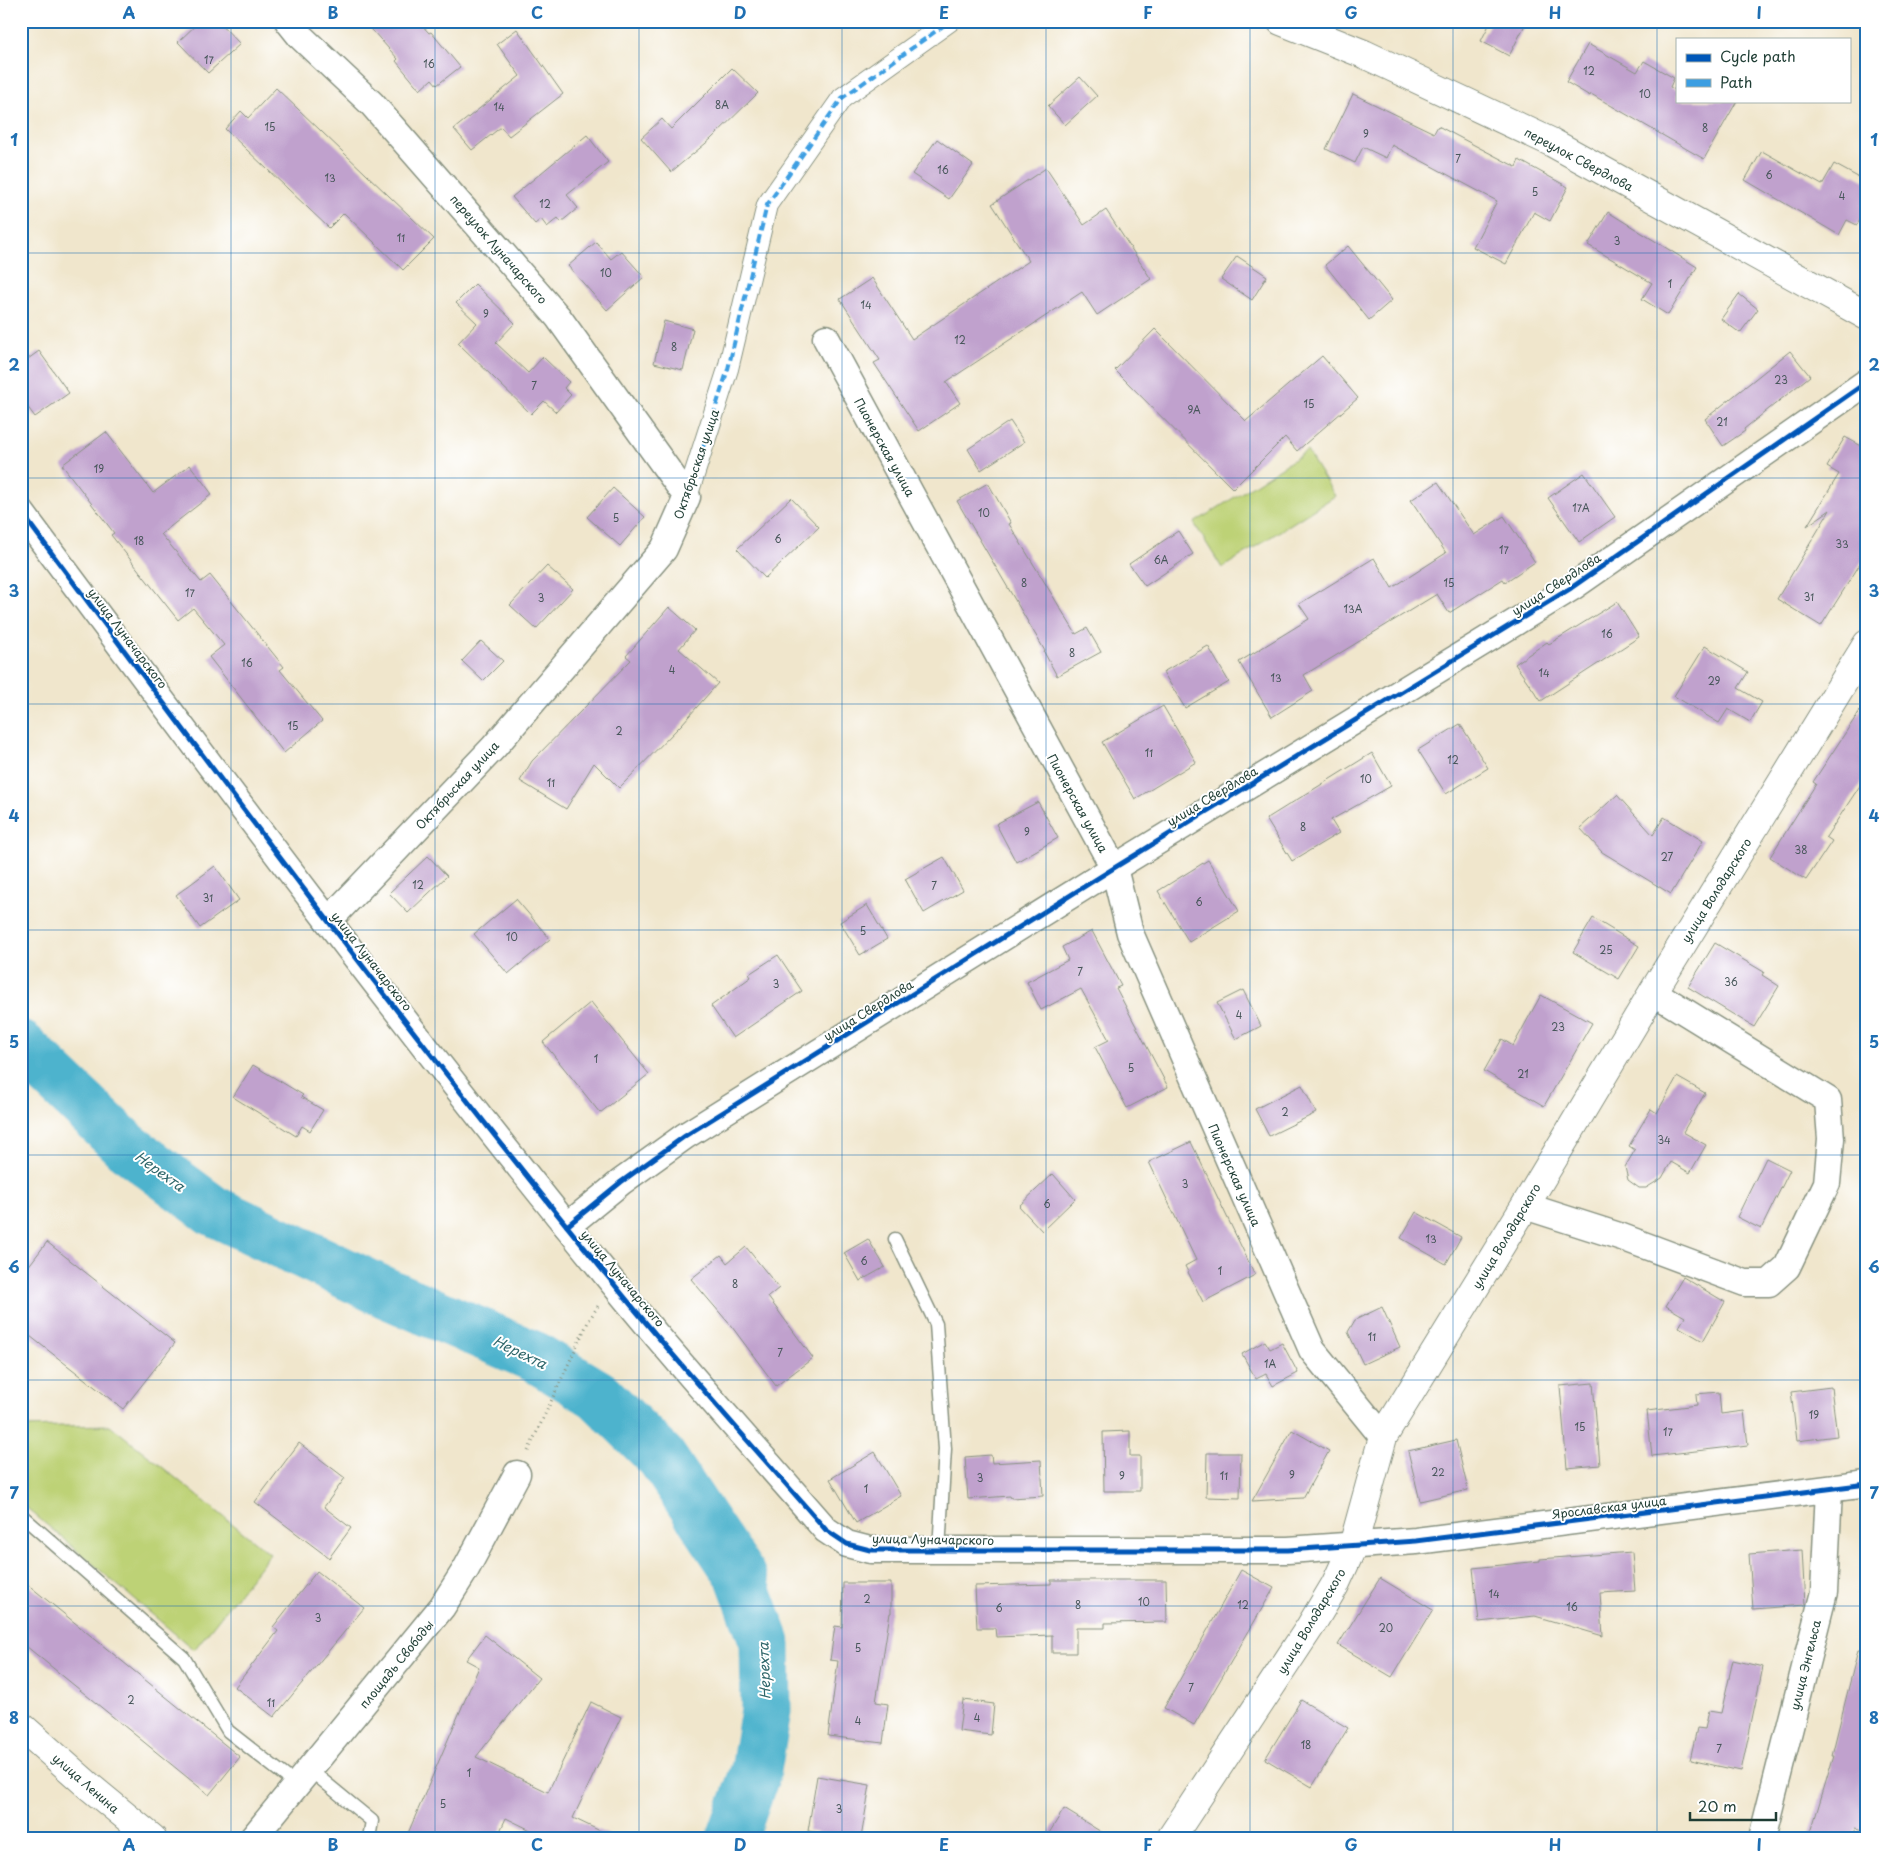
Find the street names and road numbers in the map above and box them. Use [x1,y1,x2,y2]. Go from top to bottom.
street label: переулок Свердлова [1521,123,1637,196]
street label: переулок Луначарского [446,190,552,308]
street label: Пионерская улица [850,394,920,500]
street label: Октябрьская улица [669,406,723,521]
street label: улица Свердлова [1508,548,1605,620]
street label: улица Луначарского [84,584,172,692]
street label: Октябрьская улица [411,736,503,833]
street label: Пионерская улица [1043,750,1113,856]
street label: улица Свердлова [1163,761,1261,830]
street label: улица Володарского [1677,834,1756,946]
street label: улица Луначарского [327,907,417,1015]
street label: улица Свердлова [820,975,917,1045]
street label: Пионерская улица [1204,1121,1266,1230]
street label: улица Володарского [1467,1180,1545,1292]
street label: улица Луначарского [577,1225,669,1331]
street label: Ярославская улица [1550,1491,1668,1523]
street label: улица Луначарского [872,1529,994,1549]
street label: улица Володарского [1272,1565,1350,1677]
street label: площадь Свободы [355,1616,437,1712]
street label: улица Энгельса [1785,1617,1825,1712]
street label: улица Ленина [49,1749,124,1817]

